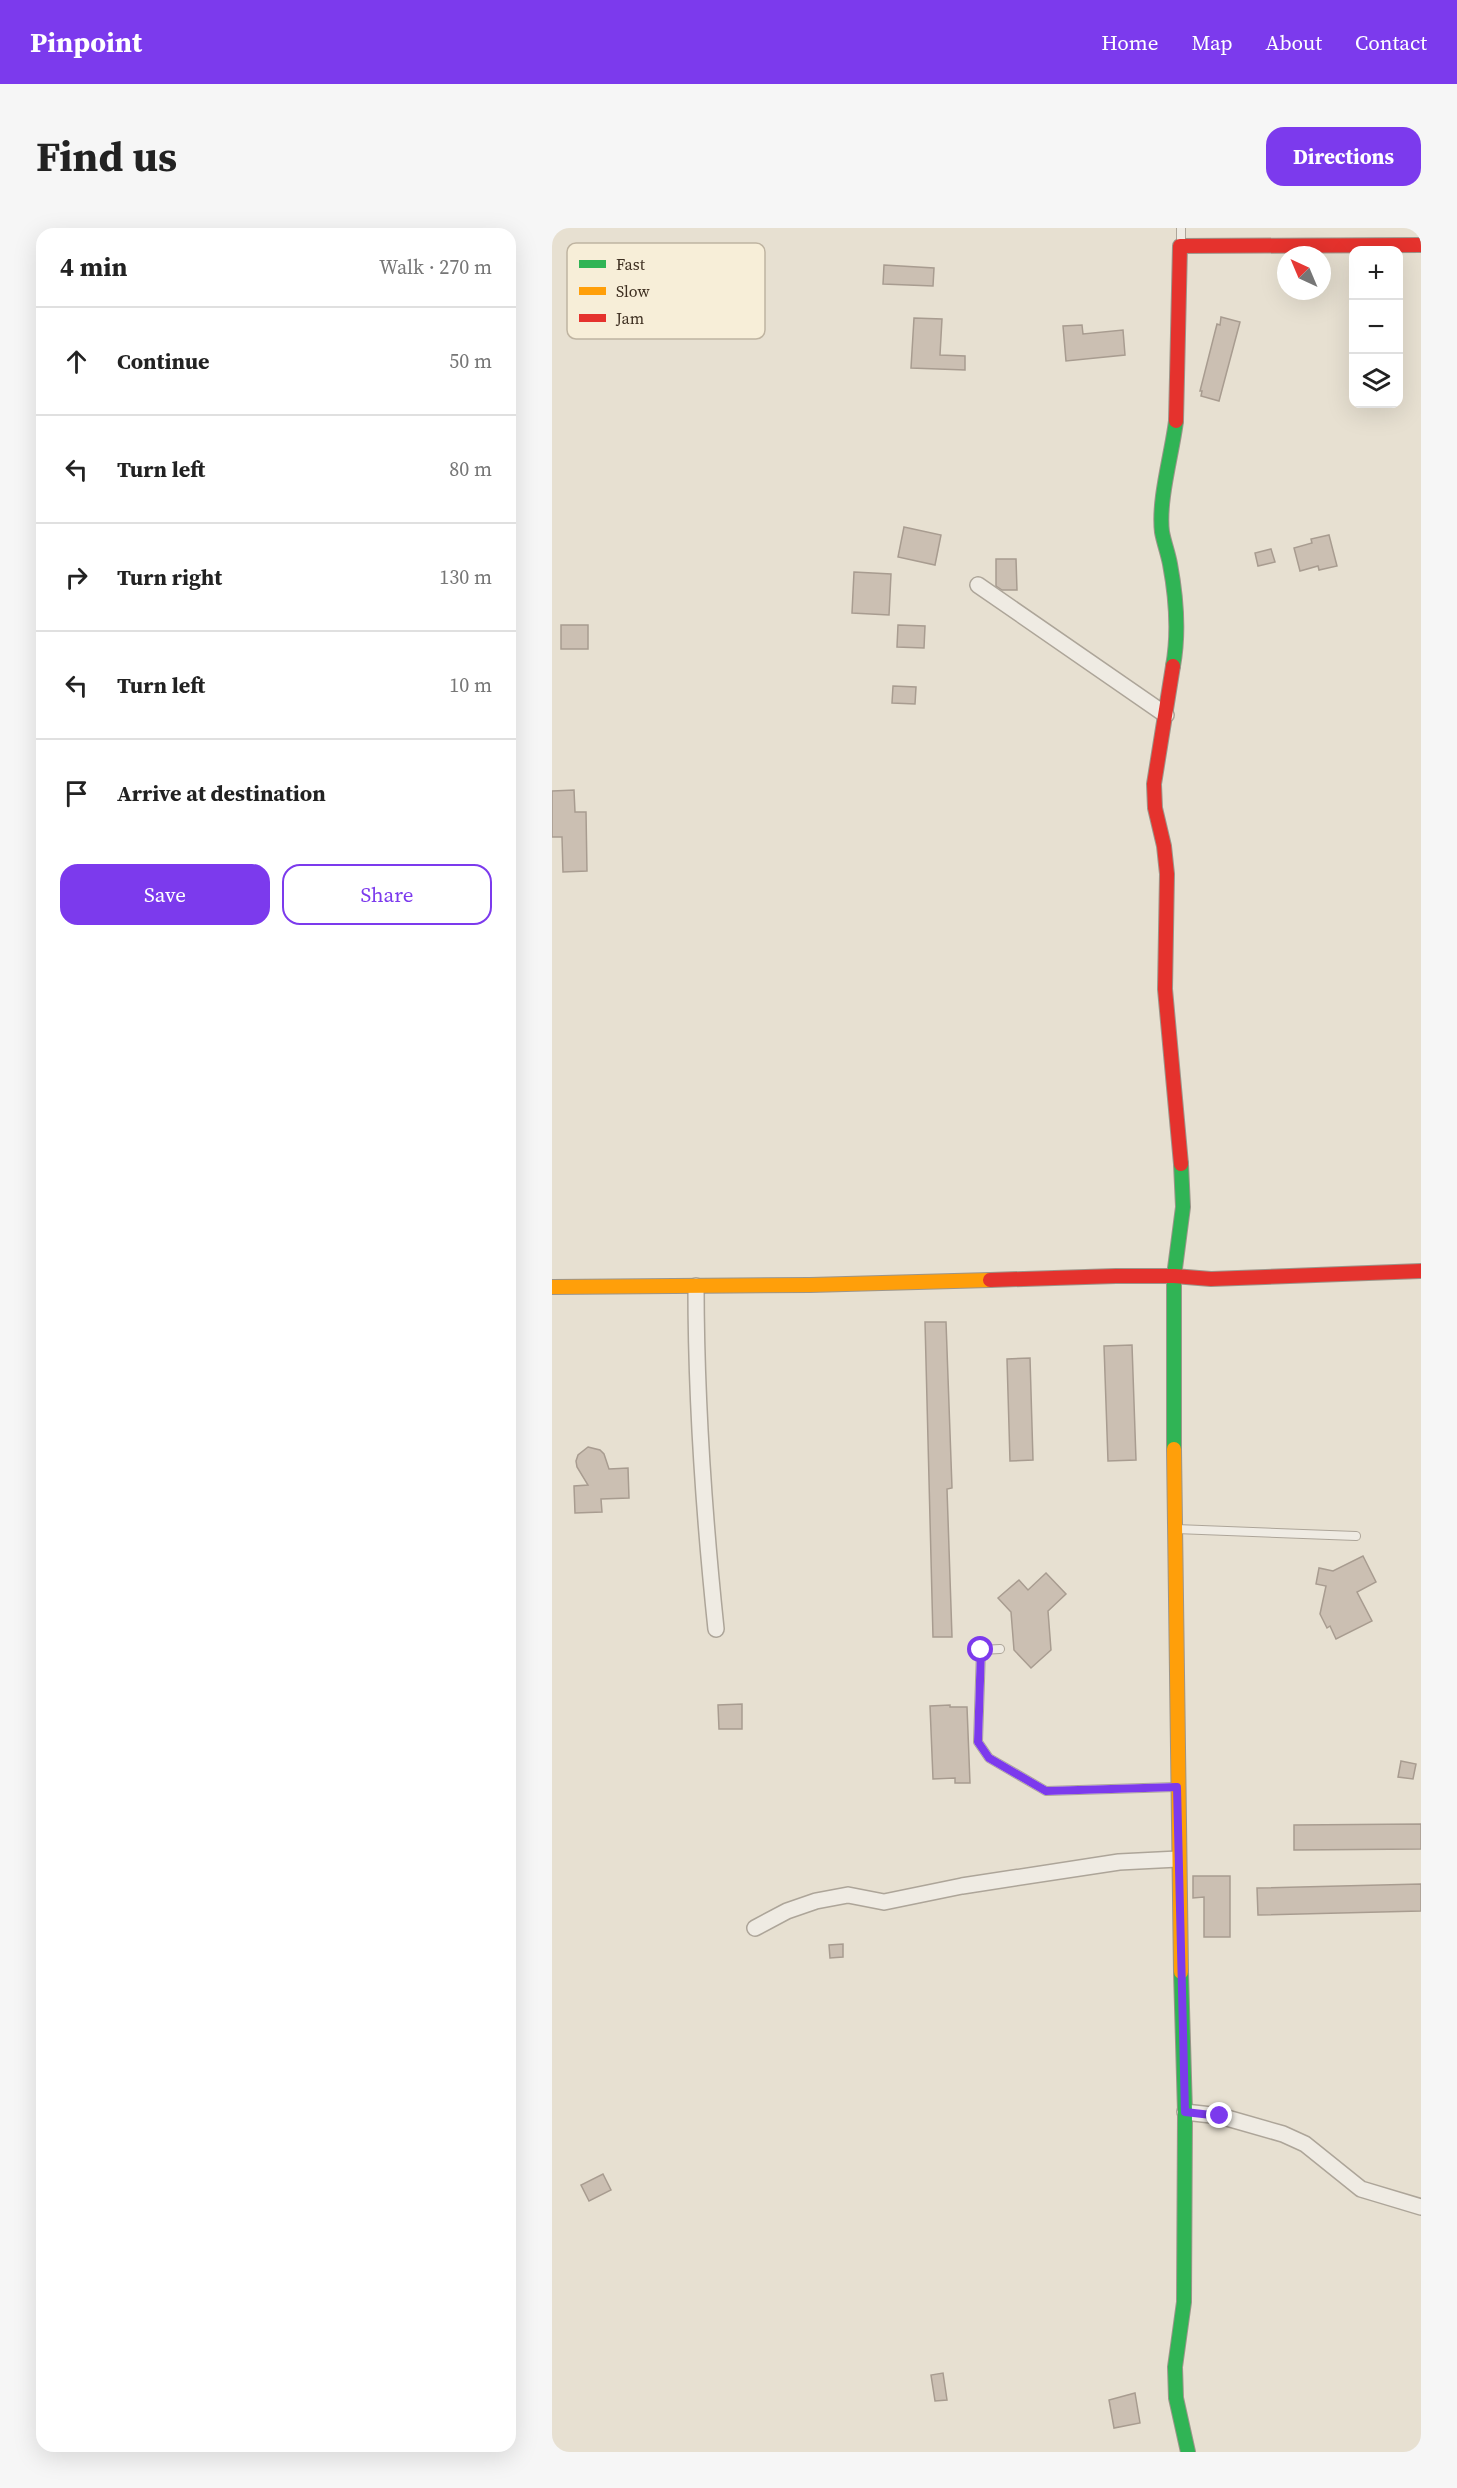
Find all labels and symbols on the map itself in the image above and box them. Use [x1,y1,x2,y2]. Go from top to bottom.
legend [567,243,765,339]
north arrow [1277,246,1331,300]
text: Fast [616,253,646,275]
text: Slow [616,280,651,302]
text: Jam [615,307,644,329]
route start [967,1636,993,1662]
route end [1206,2102,1232,2128]

